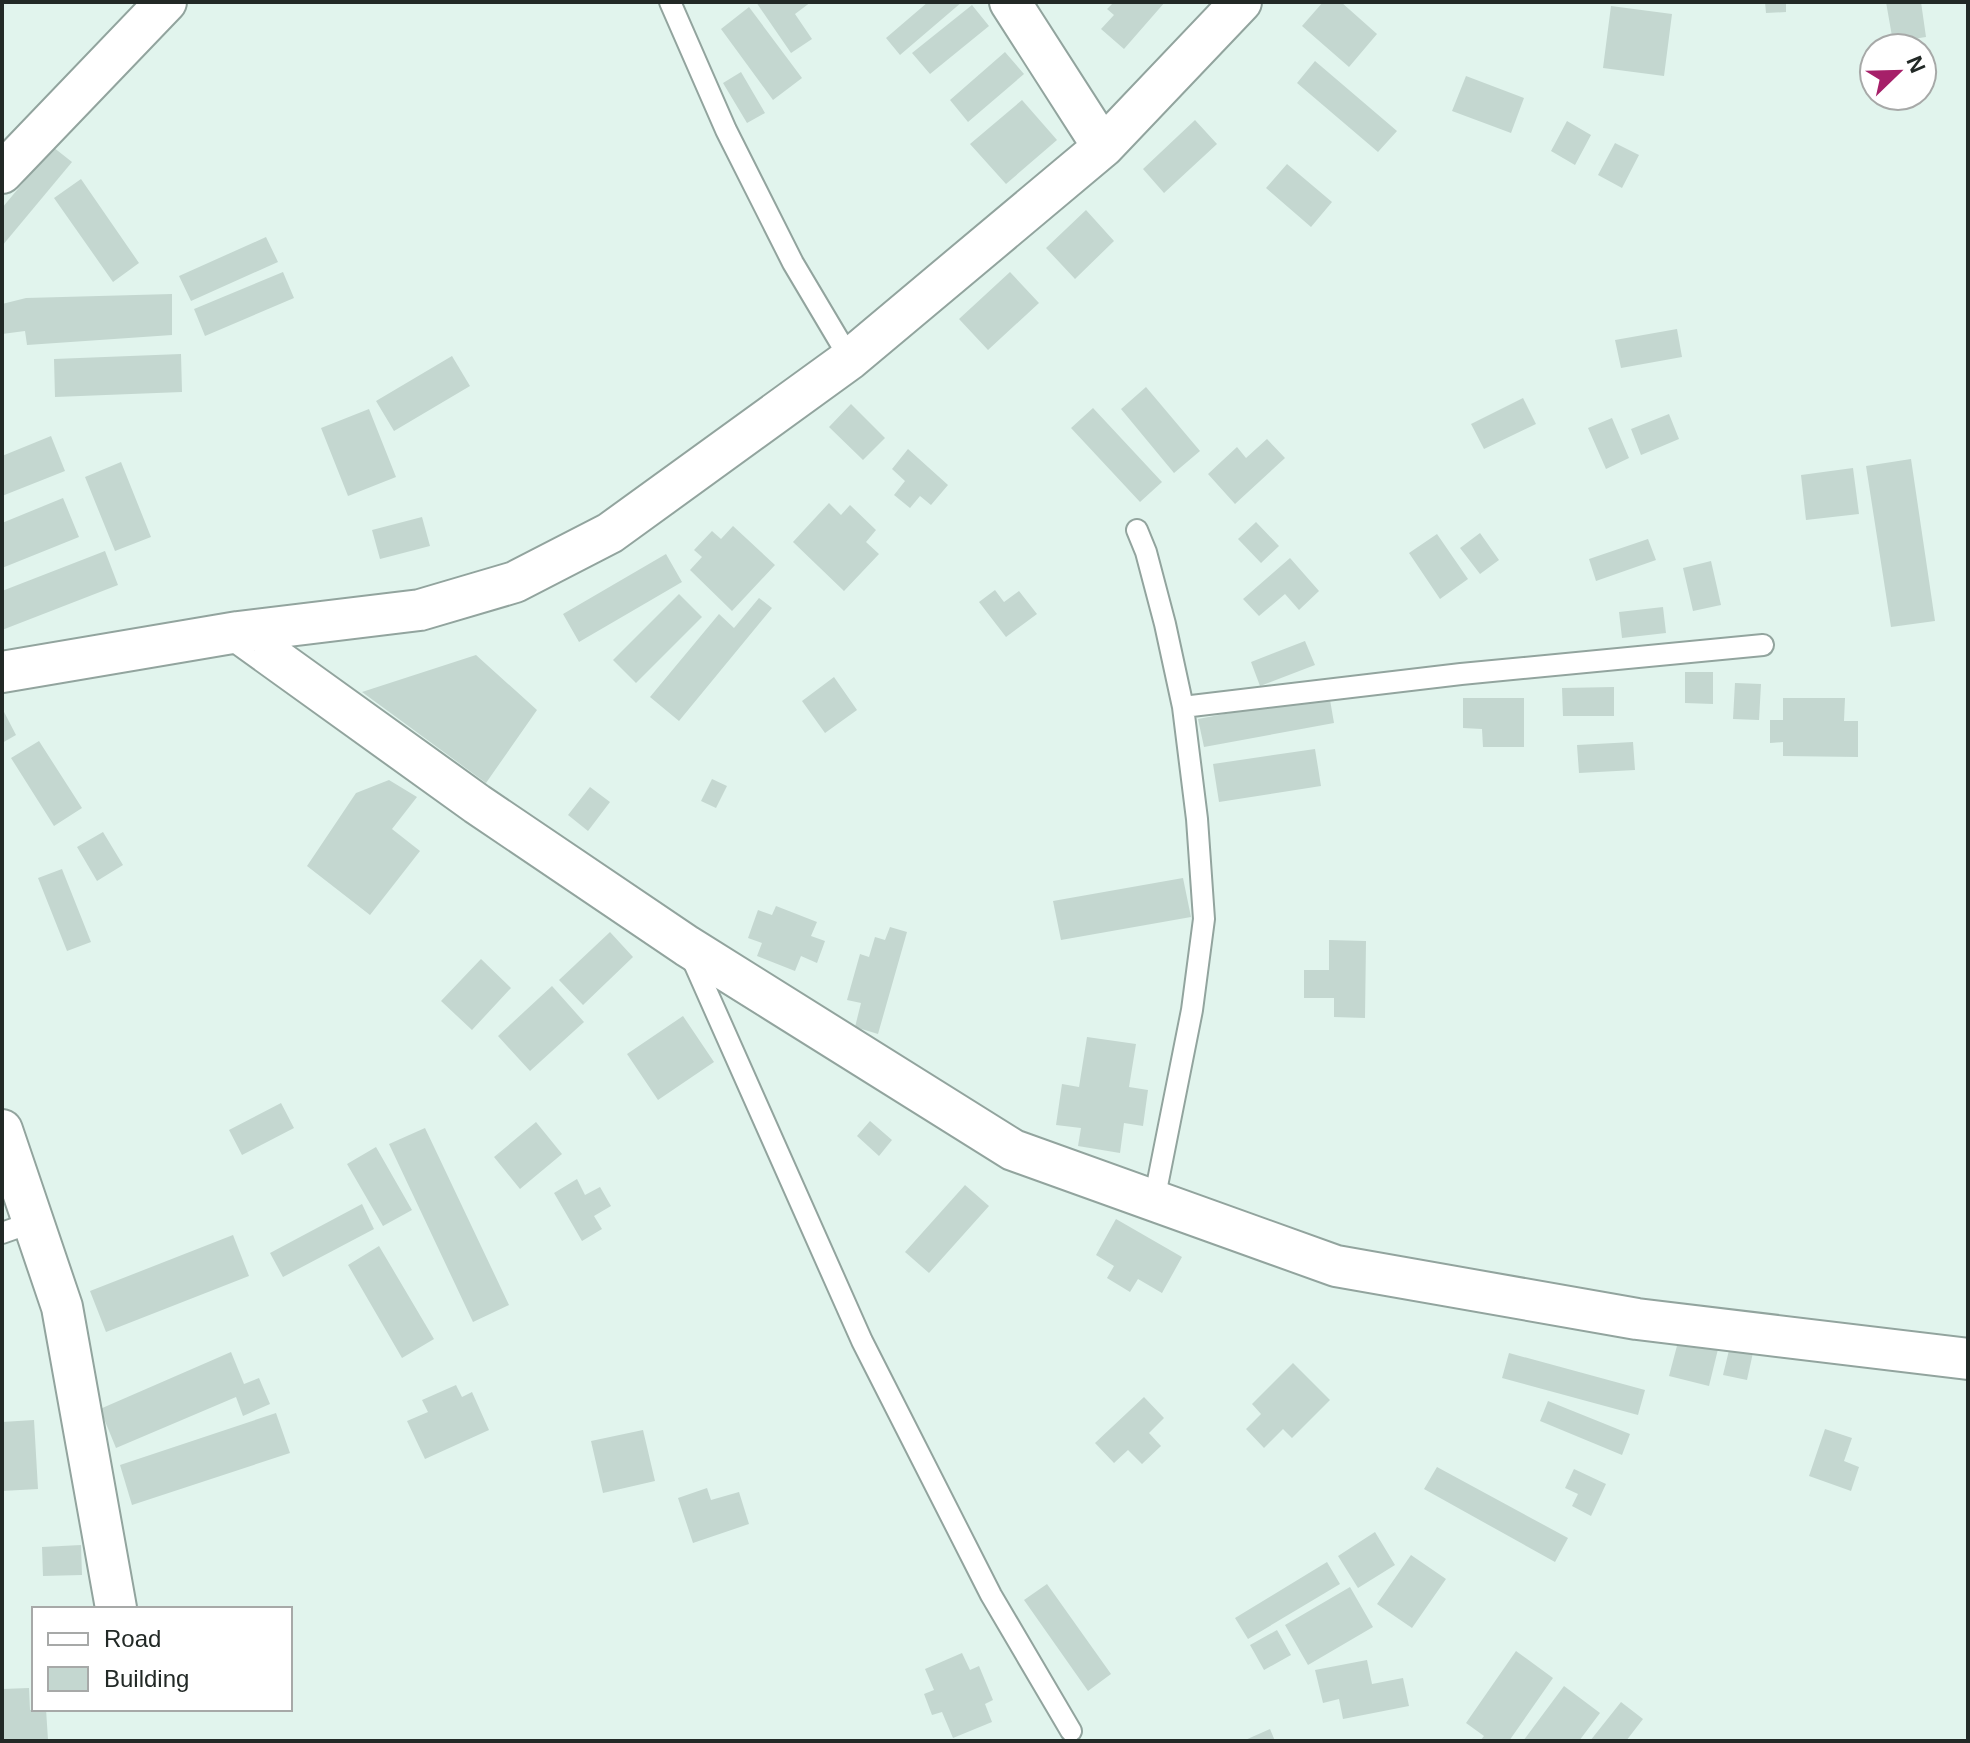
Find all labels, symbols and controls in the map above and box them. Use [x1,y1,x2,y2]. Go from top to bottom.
north arrow [1858,32,1938,112]
text: N [1901,52,1931,77]
legend [32,1607,292,1711]
text: Road [104,1625,161,1652]
text: Building [104,1665,189,1692]

